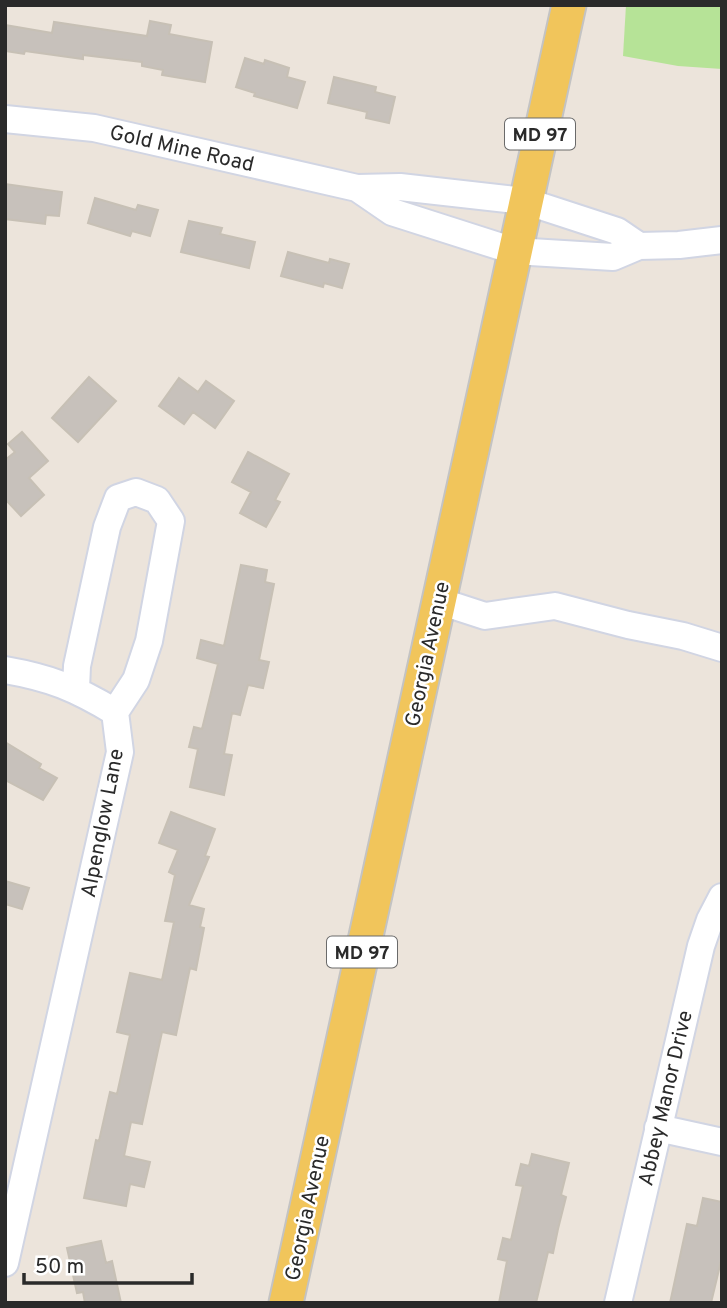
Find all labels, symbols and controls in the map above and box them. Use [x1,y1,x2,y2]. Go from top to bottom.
road number: MD 97 [505,118,575,150]
street label: Gold Mine Road [107,120,257,179]
street label: Georgia Avenue [400,579,457,729]
street label: Alpenglow Lane [76,747,131,900]
road number: MD 97 [327,936,397,968]
street label: Abbey Manor Drive [633,1008,700,1189]
street label: Georgia Avenue [280,1133,337,1283]
scale bar [24,1242,192,1286]
text: 50 m [35,1254,84,1281]

